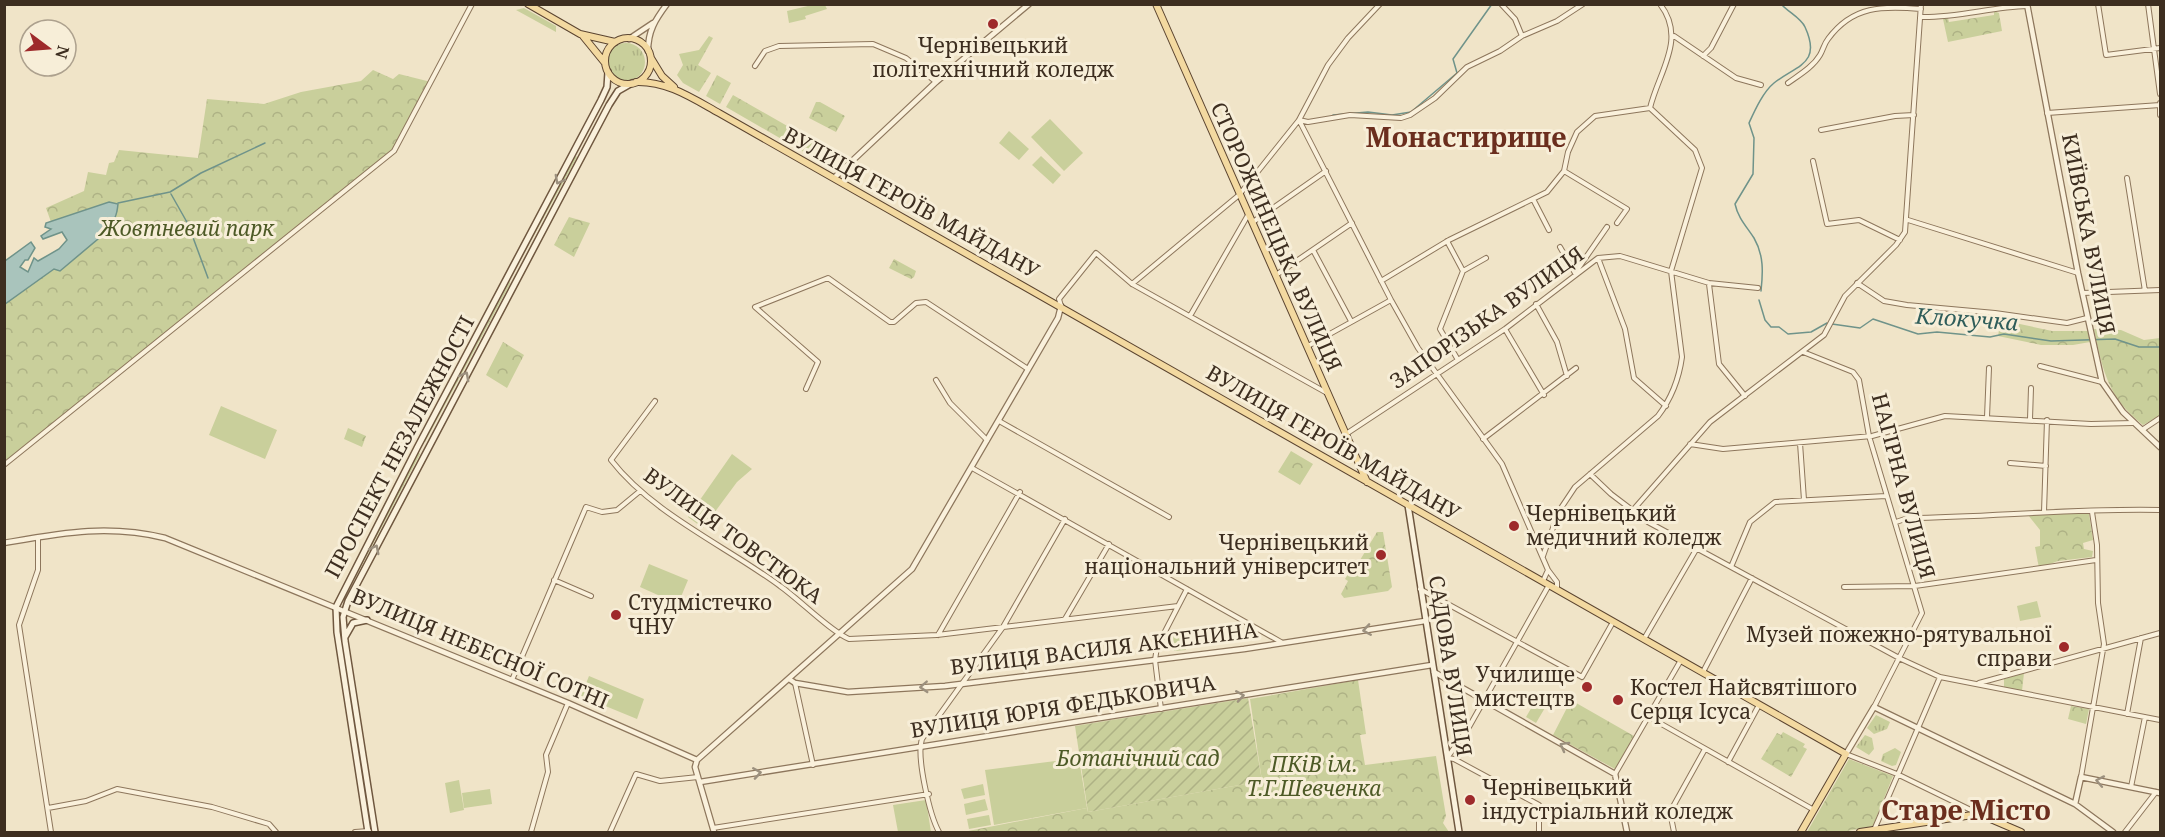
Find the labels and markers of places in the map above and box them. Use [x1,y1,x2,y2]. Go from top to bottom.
marker: Чернівецький політехнічний коледж [986,17,1000,31]
place label: Чернівецький політехнічний коледж [872,31,1114,83]
place label: Чернівецький медичний коледж [1526,499,1721,551]
marker: Чернівецький медичний коледж [1507,519,1521,533]
place label: Чернівецький національний університет [1084,528,1369,580]
marker: Чернівецький національний університет [1374,548,1388,562]
place label: Студмістечко ЧНУ [628,588,772,640]
marker: Студмістечко ЧНУ [609,608,623,622]
place label: Музей пожежно-рятувальної справи [1746,620,2052,672]
marker: Музей пожежно-рятувальної справи [2057,640,2071,654]
place label: Училище мистецтв [1474,660,1575,712]
place label: Костел Найсвятішого Серця Ісуса [1630,673,1857,725]
marker: Училище мистецтв [1580,680,1594,694]
marker: Костел Найсвятішого Серця Ісуса [1611,693,1625,707]
place label: Чернівецький індустріальний коледж [1482,773,1733,825]
marker: Чернівецький індустріальний коледж [1463,793,1477,807]

